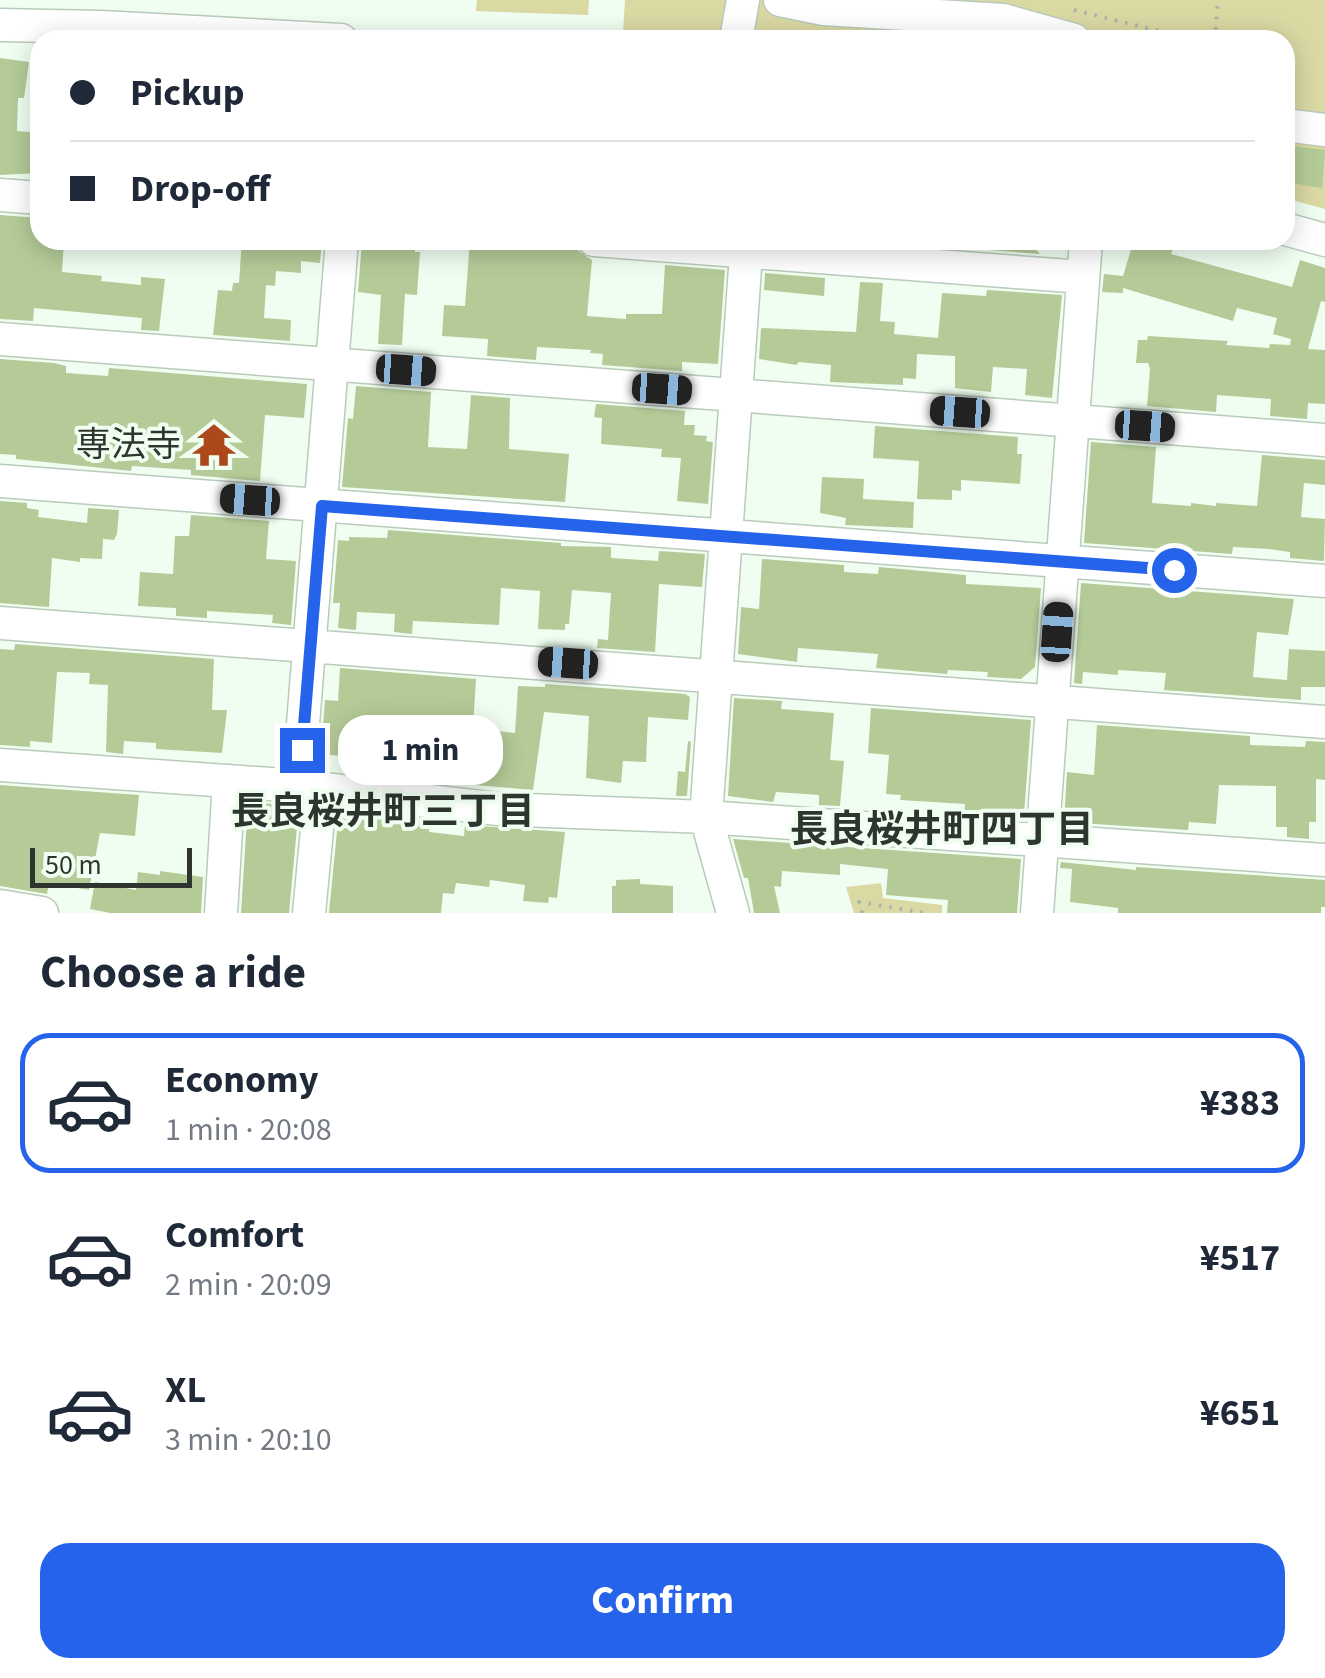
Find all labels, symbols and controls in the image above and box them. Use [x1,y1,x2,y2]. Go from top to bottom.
text: Pickup [130,66,244,120]
text: Drop-off [130,162,270,216]
car [375,353,437,387]
car [631,372,693,406]
car [929,395,991,429]
car [1114,409,1176,443]
place label: 専法寺 [76,420,181,470]
temple icon: 専法寺 [190,421,238,469]
car [219,483,281,517]
route start [1152,548,1197,593]
car [1040,601,1074,663]
car [537,646,599,680]
callout: 1 min [337,715,502,785]
text: 1 min [382,727,459,773]
route end [280,728,325,773]
district label: 長良桜井町三丁目 [231,785,535,839]
district label: 長良桜井町四丁目 [790,803,1094,857]
scale bar [30,843,192,888]
text: 50 m [45,845,102,885]
text: Choose a ride [40,941,306,1005]
text: Economy [165,1053,318,1107]
icon: car [45,1058,135,1148]
text: ¥383 [1200,1076,1280,1130]
text: 1 min · 20:08 [165,1107,332,1153]
text: Comfort [165,1208,304,1262]
icon: car [45,1213,135,1303]
text: ¥517 [1200,1231,1280,1285]
text: 2 min · 20:09 [165,1262,332,1308]
text: XL [165,1363,206,1417]
icon: car [45,1368,135,1458]
text: ¥651 [1200,1386,1280,1440]
text: 3 min · 20:10 [165,1417,332,1463]
button: Confirm [40,1543,1285,1658]

